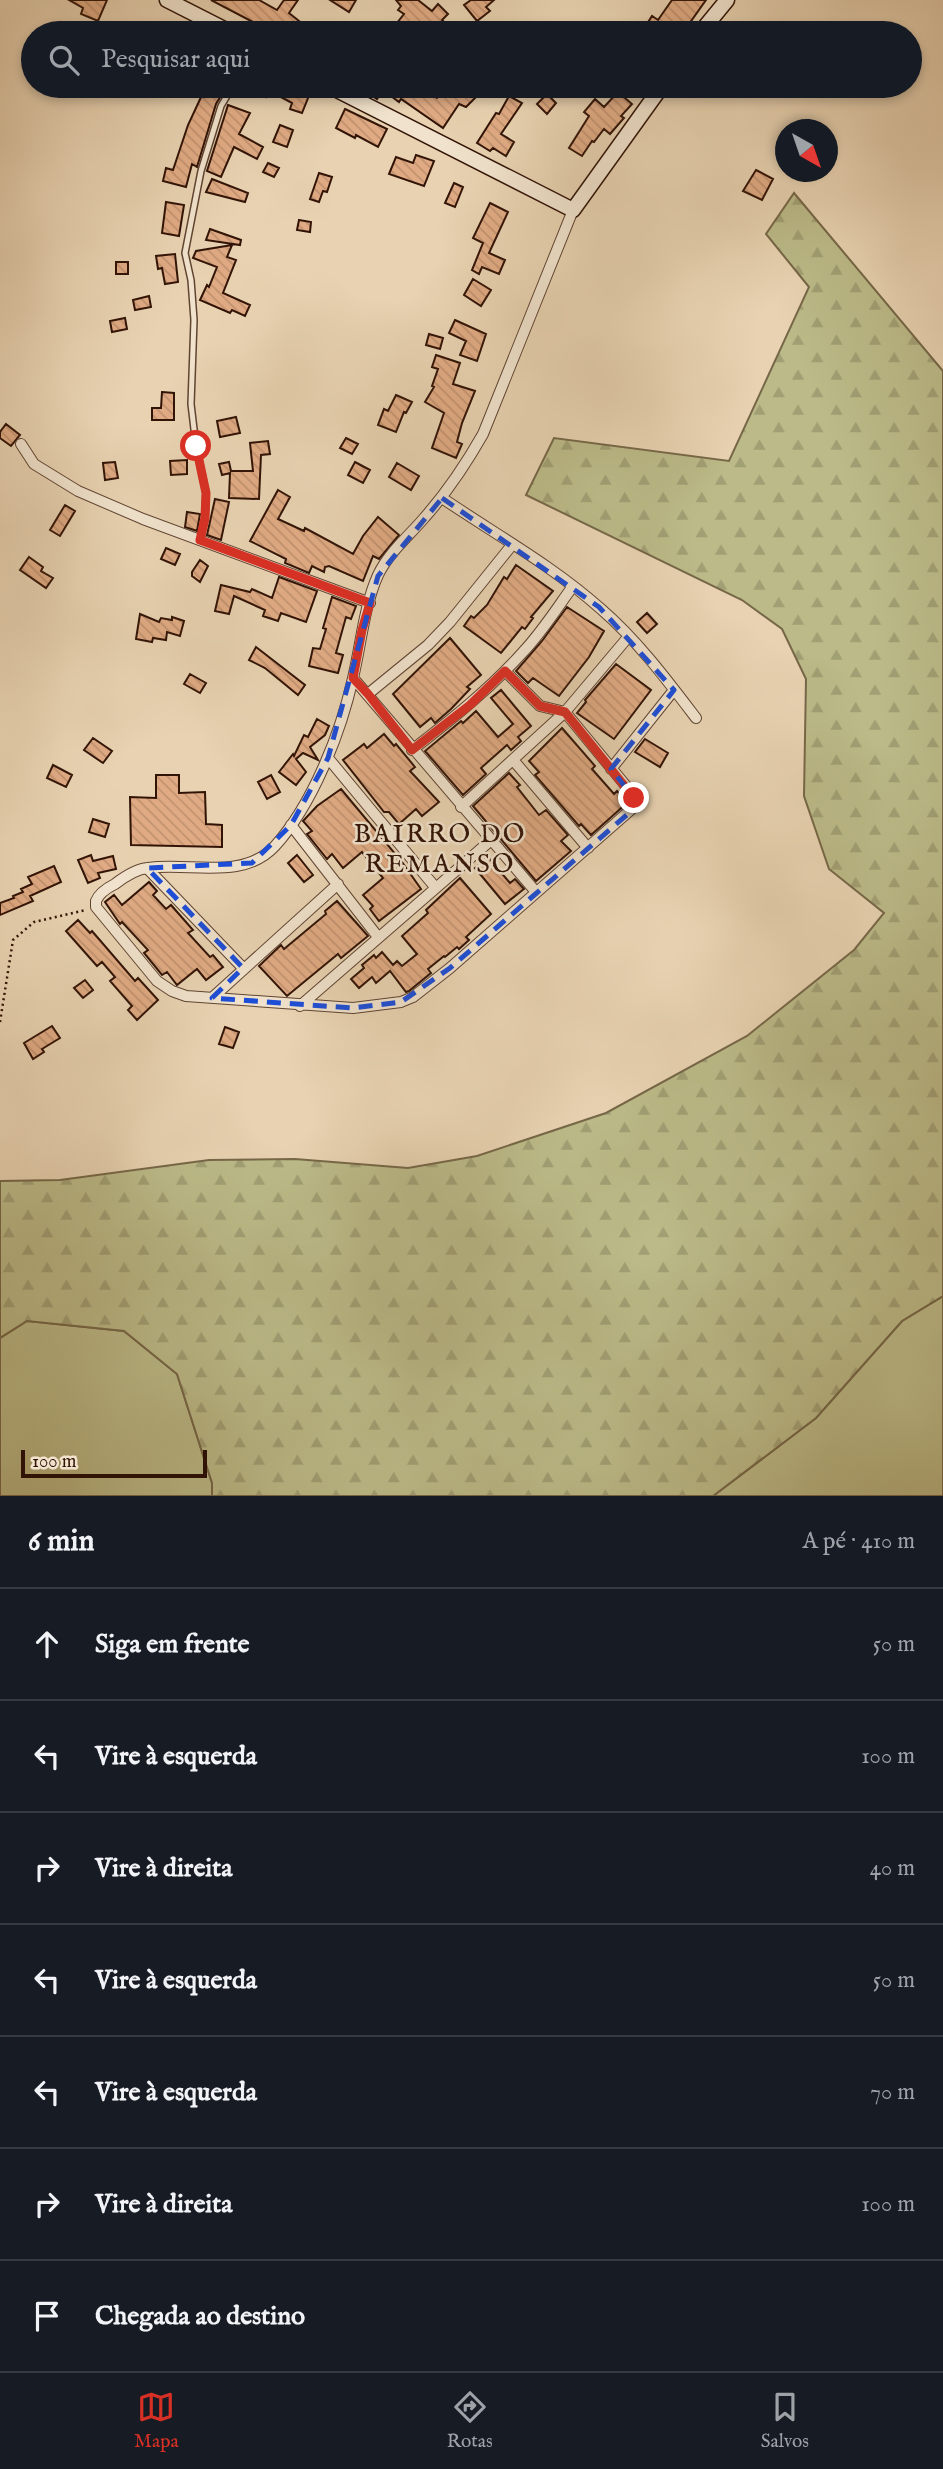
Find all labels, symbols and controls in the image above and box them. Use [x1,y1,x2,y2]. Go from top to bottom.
search box [21,21,922,98]
icon: search [45,41,83,79]
text: Pesquisar aqui [101,43,250,76]
north arrow [775,119,838,182]
route start [180,430,211,461]
route end [618,782,649,813]
district label: BAIRRO DO REMANSO [354,818,526,881]
scale bar [21,1447,206,1479]
text: 100 m [32,1450,76,1474]
text: 6 min [28,1523,94,1561]
text: A pé · 410 m [802,1527,915,1556]
icon: ahead [28,1625,66,1663]
text: Siga em frente [95,1628,250,1661]
text: 50 m [873,1630,915,1659]
icon: left [28,1737,66,1775]
text: Vire à esquerda [95,1740,257,1773]
text: 100 m [861,1742,915,1771]
icon: right [28,1849,66,1887]
text: Vire à direita [95,1852,232,1885]
text: 40 m [870,1854,915,1883]
icon: left [28,1961,66,1999]
text: Vire à esquerda [95,1964,257,1997]
text: 50 m [873,1966,915,1995]
icon: left [28,2073,66,2111]
text: Vire à esquerda [95,2076,257,2109]
text: 70 m [870,2078,915,2107]
icon: right [28,2185,66,2223]
text: Vire à direita [95,2188,232,2221]
text: 100 m [861,2190,915,2219]
icon: arrive [28,2297,66,2335]
text: Chegada ao destino [95,2300,305,2333]
tab: Mapa [134,2388,179,2454]
tab: Rotas [447,2388,493,2454]
tab: Salvos [761,2388,809,2454]

